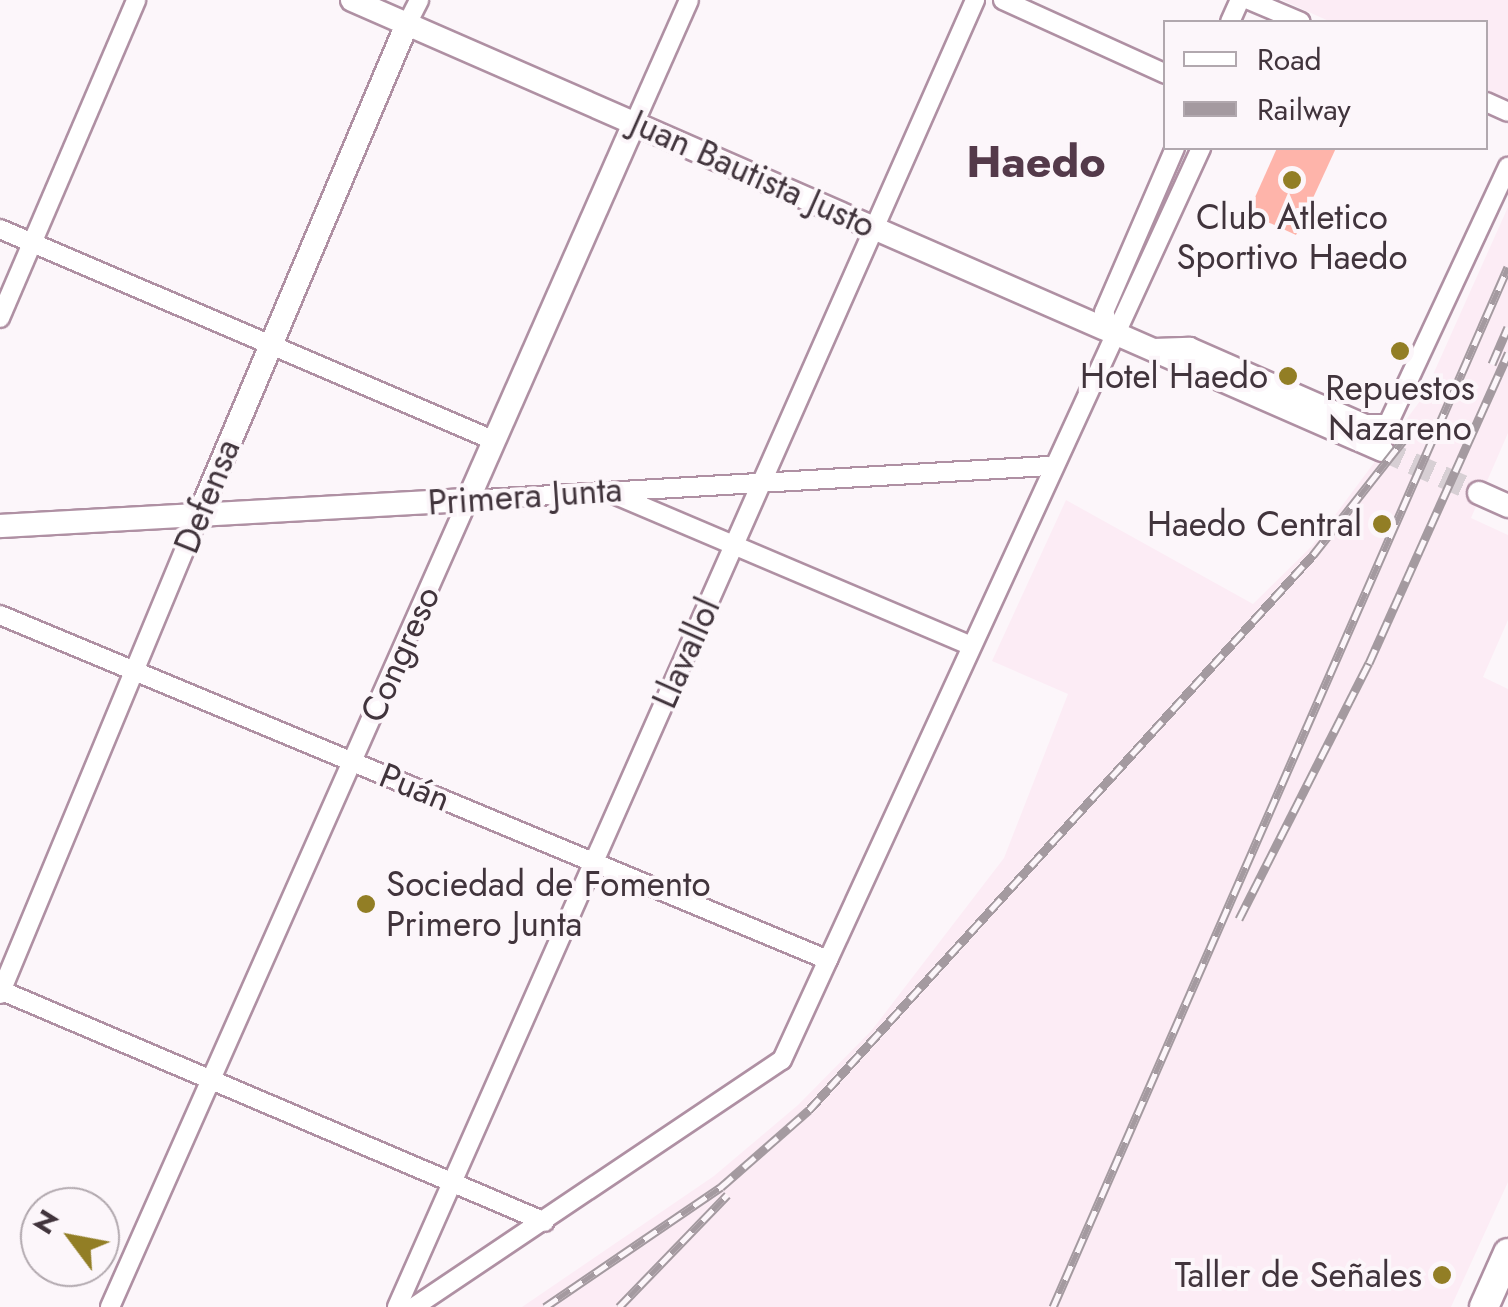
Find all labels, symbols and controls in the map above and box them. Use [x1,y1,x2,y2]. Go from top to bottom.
legend [1163,20,1488,150]
text: Road [1257,38,1322,81]
text: Railway [1257,88,1351,131]
street label: Juan Bautista Justo [624,101,882,247]
district label: Haedo [966,135,1106,189]
marker: Club Atletico Sportivo Haedo [1281,169,1303,191]
place label: Club Atletico Sportivo Haedo [1176,196,1408,278]
marker: Repuestos Nazareno [1389,340,1411,362]
place label: Hotel Haedo [1080,355,1268,397]
marker: Hotel Haedo [1277,365,1299,387]
place label: Repuestos Nazareno [1325,367,1475,449]
street label: Defensa [165,433,249,559]
street label: Primera Junta [426,468,624,524]
place label: Haedo Central [1147,503,1362,545]
marker: Haedo Central [1371,513,1393,535]
street label: Congreso [352,580,448,728]
street label: Llavallol [643,591,729,715]
street label: Puán [374,754,456,820]
place label: Sociedad de Fomento Primero Junta [386,863,711,945]
marker: Sociedad de Fomento Primero Junta [355,893,377,915]
north arrow [20,1187,120,1287]
text: N [23,1202,69,1242]
place label: Taller de Señales [1175,1254,1422,1296]
marker: Taller de Señales [1431,1264,1453,1286]

